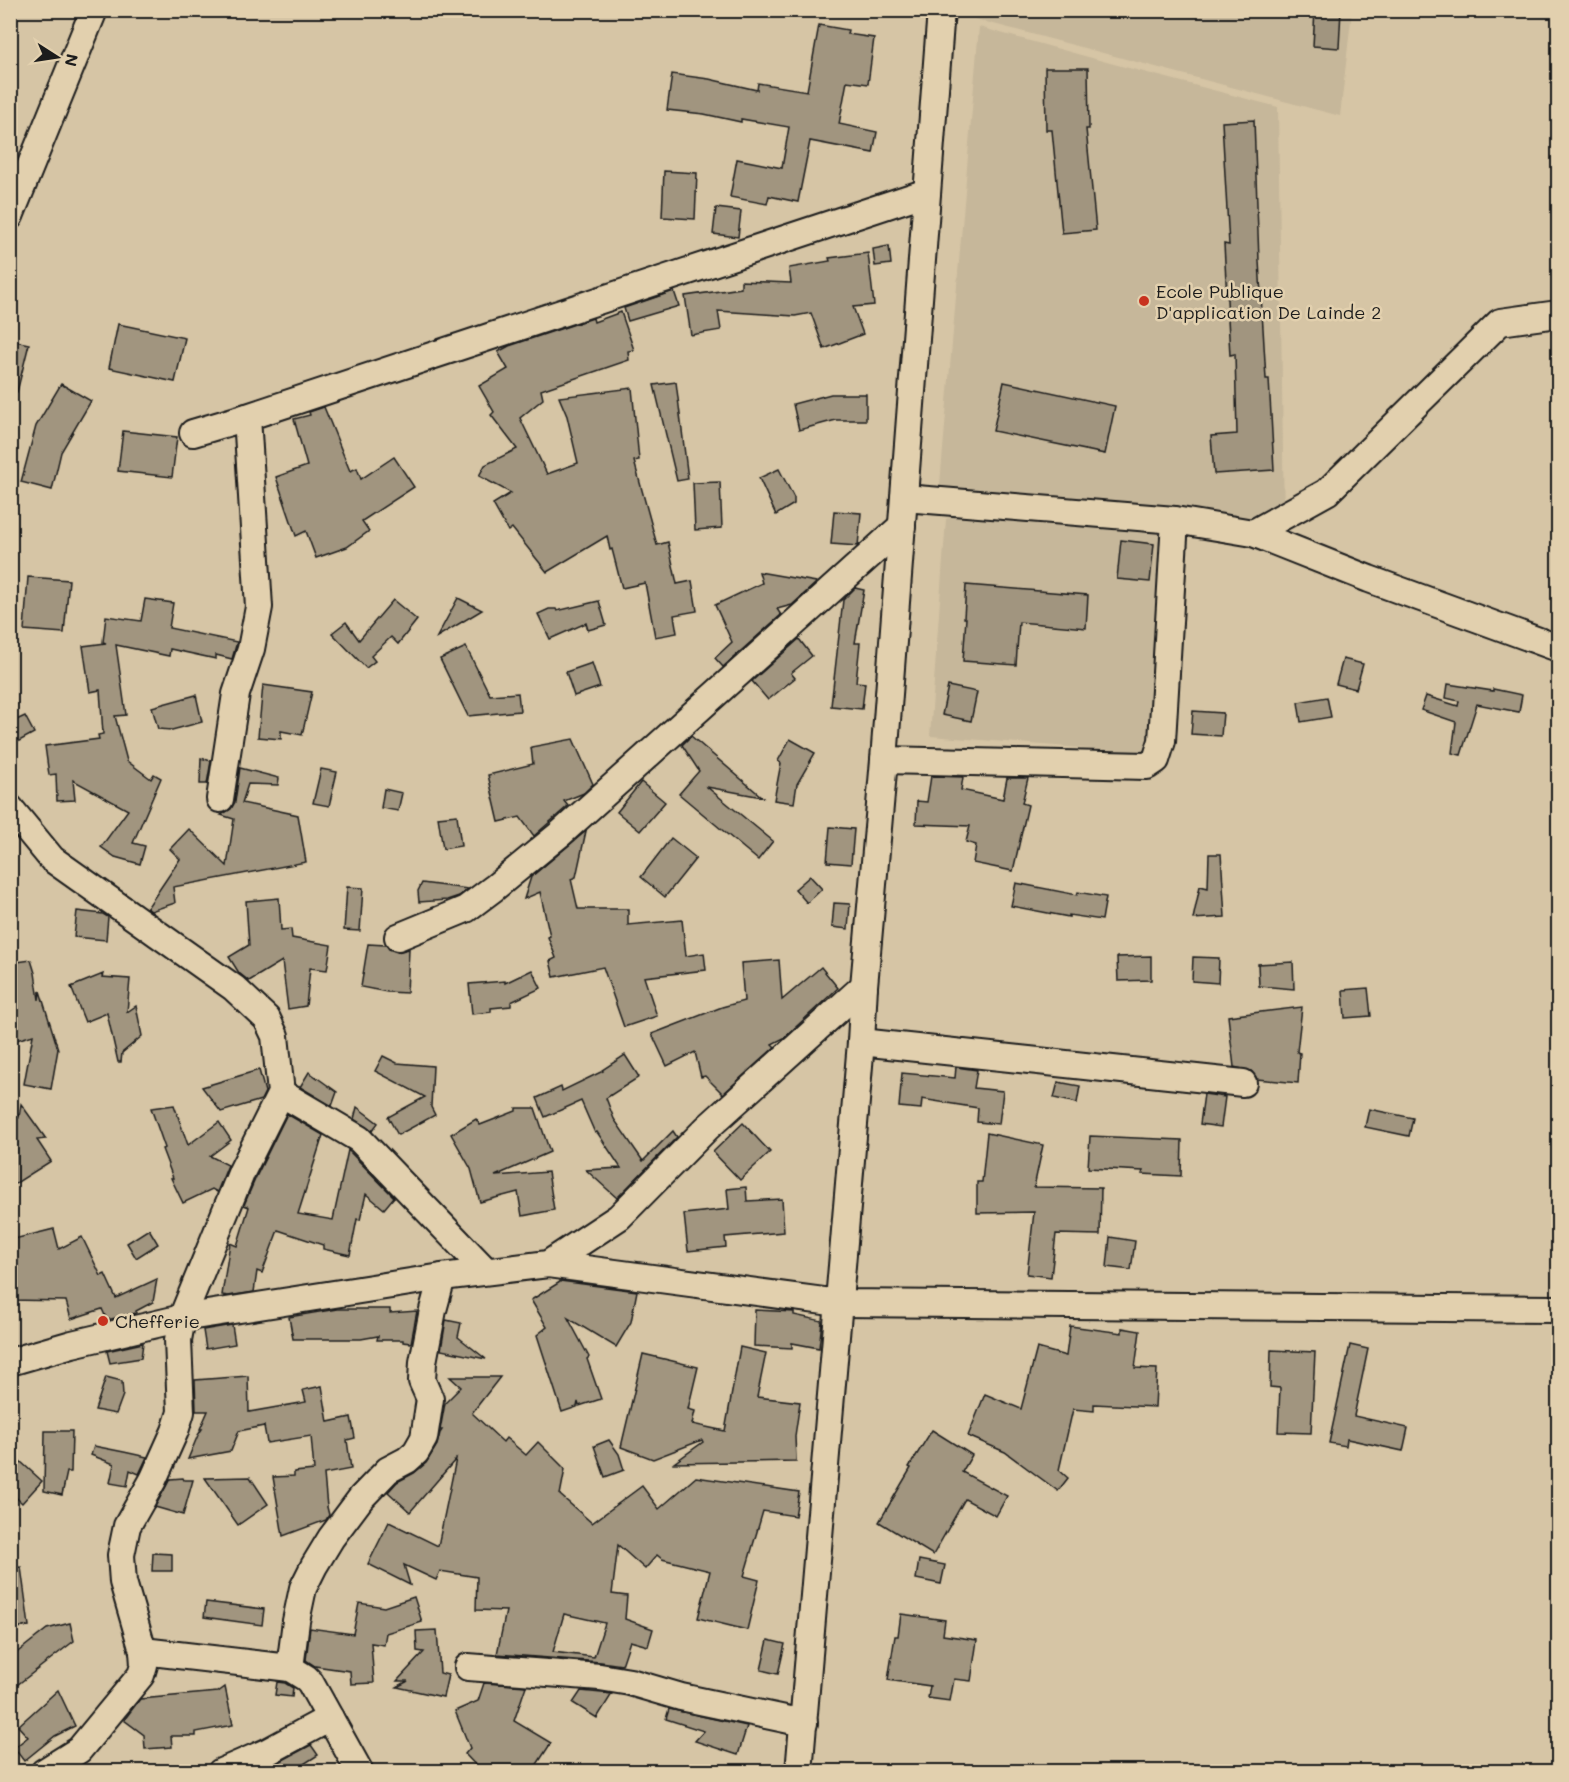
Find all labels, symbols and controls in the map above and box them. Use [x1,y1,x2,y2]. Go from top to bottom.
north arrow [27,27,87,87]
text: N [61,52,84,68]
place label: Ecole Publique D'application De Lainde 2 [1156,279,1381,324]
marker: Ecole Publique D'application De Lainde 2 [1137,294,1151,308]
place label: Chefferie [115,1309,200,1333]
marker: Chefferie [96,1314,110,1328]

